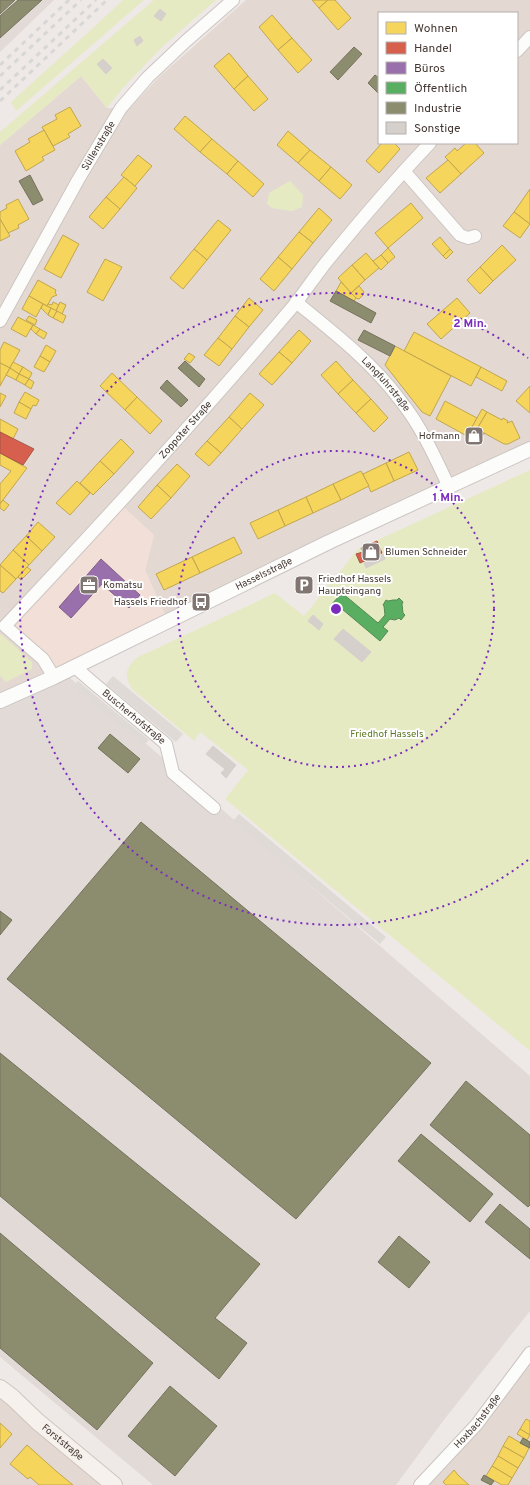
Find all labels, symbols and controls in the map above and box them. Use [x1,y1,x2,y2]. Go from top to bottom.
legend [378,12,518,144]
text: Wohnen [414,21,458,37]
text: Handel [414,41,452,57]
text: Büros [414,61,445,77]
text: Öffentlich [414,81,467,97]
text: Industrie [414,101,462,117]
street label: Süllenstraße [79,118,118,173]
text: Sonstige [414,121,460,137]
text: 2 Min. [453,316,487,332]
street label: Langfuhrstraße [358,354,413,414]
street label: Zoppoter Straße [156,398,215,461]
shop icon: Hofmann [463,425,485,447]
place label: Hofmann [419,430,460,443]
text: 1 Min. [432,490,464,506]
shop icon: Blumen Schneider [360,541,382,563]
place label: Blumen Schneider [385,546,467,559]
street label: Hasselsstraße [233,554,295,593]
place label: Friedhof Hassels Haupteingang [318,573,392,598]
office icon: Komatsu [78,574,100,596]
parking icon: Friedhof Hassels Haupteingang [293,574,315,596]
place label: Komatsu [103,579,142,592]
bus stop icon: Hassels Friedhof [190,591,212,613]
place label: Hassels Friedhof [114,596,188,609]
centre of rings [329,602,343,616]
street label: Buscherhofstraße [99,686,168,747]
park label: Friedhof Hassels [350,728,424,741]
street label: Hoxbachstraße [451,1391,504,1451]
street label: Forststraße [39,1421,86,1463]

